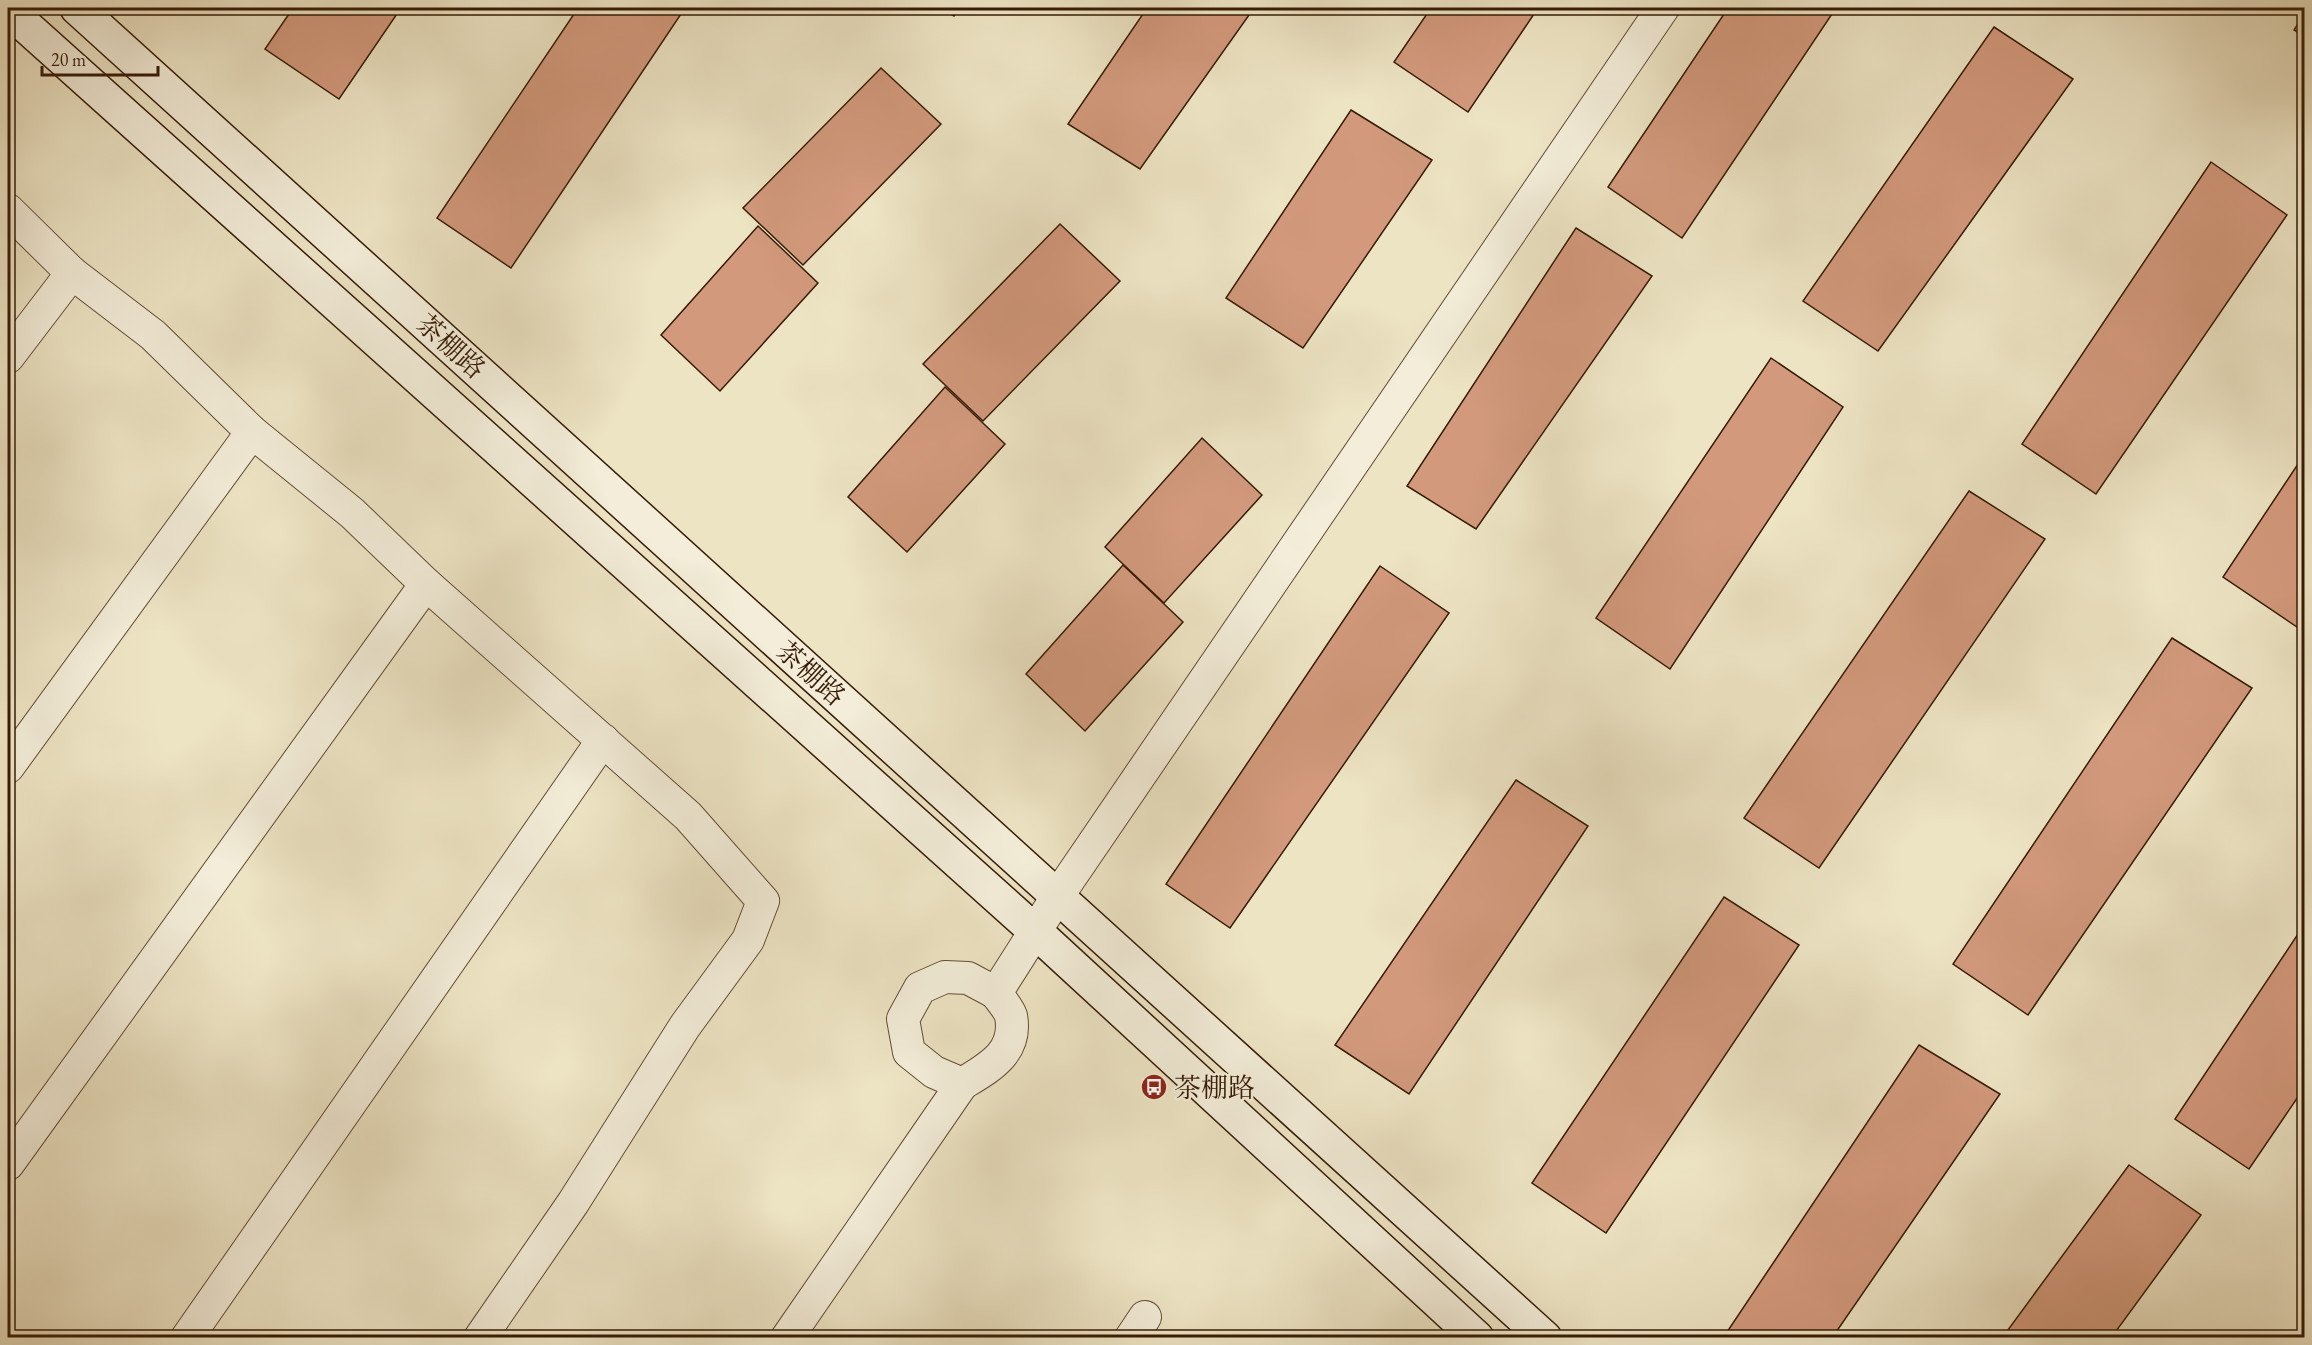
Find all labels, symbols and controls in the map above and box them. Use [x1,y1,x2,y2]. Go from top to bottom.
scale bar [42,39,158,77]
text: 20 m [51,48,86,71]
street label: 茶棚路 [409,306,493,386]
street label: 茶棚路 [769,633,853,713]
place label: 茶棚路 [1174,1070,1255,1105]
bus stop icon: 茶棚路 [1139,1072,1169,1102]

